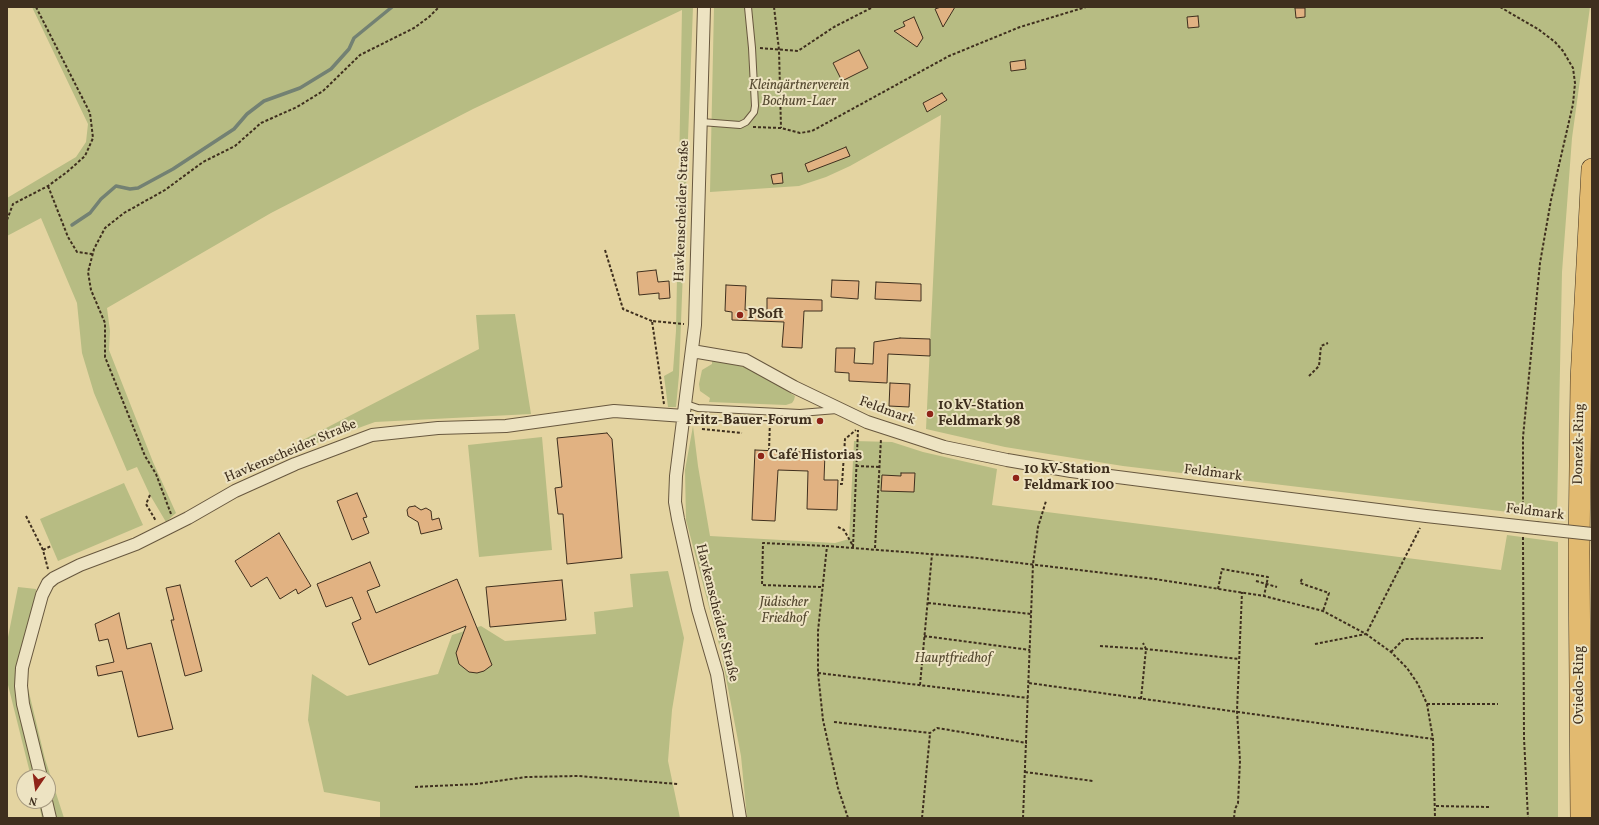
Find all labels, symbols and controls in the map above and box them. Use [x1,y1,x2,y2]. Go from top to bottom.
park label: Kleingärtnerverein Bochum-Laer [749,78,849,110]
street label: Havkenscheider Straße [672,140,694,282]
place label: PSoft [748,307,784,323]
marker: PSoft [735,310,745,320]
street label: Feldmark [857,394,917,430]
place label: 10 kV-Station Feldmark 98 [938,398,1024,430]
street label: Donezk-Ring [1571,403,1589,485]
marker: 10 kV-Station Feldmark 98 [925,409,935,419]
place label: Fritz-Bauer-Forum [686,413,812,429]
marker: Fritz-Bauer-Forum [815,416,825,426]
street label: Havkenscheider Straße [223,417,359,487]
place label: Café Historias [769,448,862,464]
marker: Café Historias [756,451,766,461]
place label: 10 kV-Station Feldmark 100 [1024,462,1114,494]
street label: Feldmark [1183,462,1243,486]
marker: 10 kV-Station Feldmark 100 [1011,473,1021,483]
street label: Feldmark [1505,501,1565,525]
street label: Havkenscheider Straße [691,542,741,684]
park label: Jüdischer Friedhof [760,595,808,628]
street label: Oviedo-Ring [1572,646,1588,724]
park label: Hauptfriedhof [914,651,992,667]
north arrow [16,769,56,809]
text: N [28,792,39,808]

